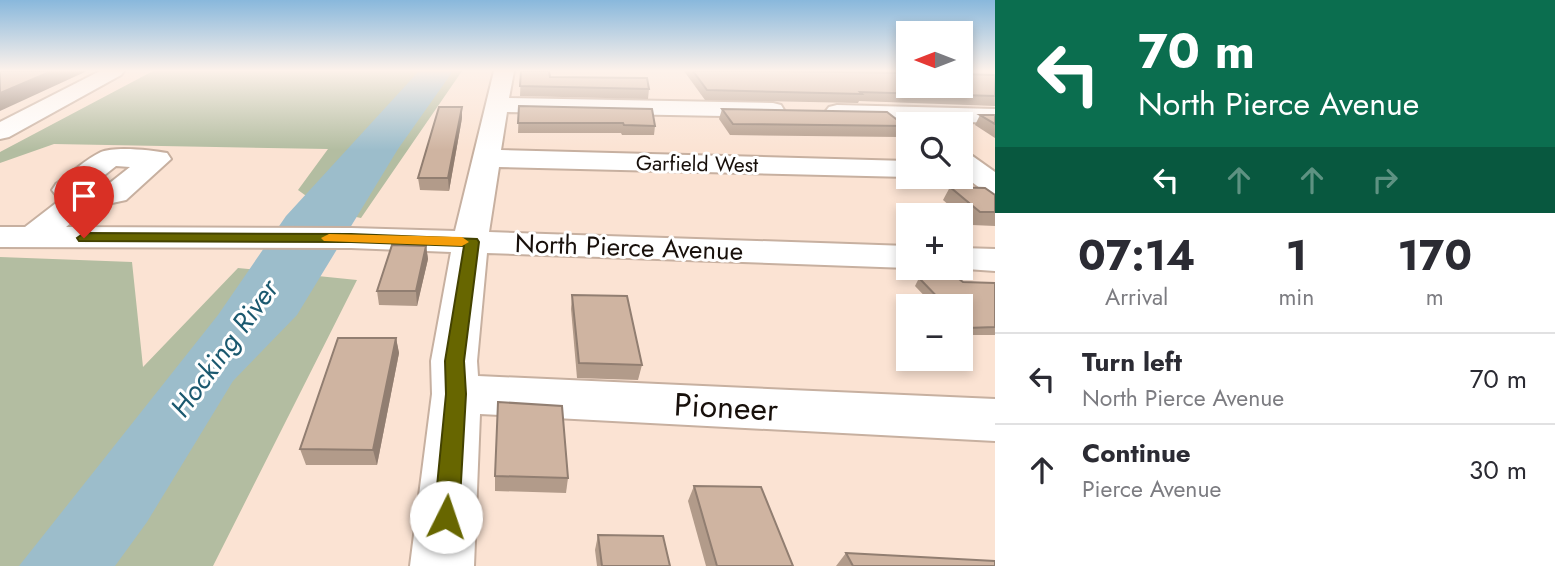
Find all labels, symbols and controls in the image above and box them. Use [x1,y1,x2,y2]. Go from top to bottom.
text: 70 m [1138,16,1255,86]
north arrow [896,21,973,98]
map controls [896,21,973,371]
icon: left [1023,28,1114,119]
text: North Pierce Avenue [1138,81,1419,127]
button: search [896,112,973,189]
street label: Garfield West [636,148,758,180]
icon: left [1147,161,1185,199]
icon: ahead [1220,161,1258,199]
icon: ahead [1293,161,1331,199]
icon: right [1366,161,1404,199]
pin [54,166,114,238]
icon: arrive [65,177,103,215]
button: + [896,203,973,280]
street label: North Pierce Avenue [514,224,744,270]
text: 07:14 [1078,225,1195,286]
text: 1 [1286,225,1307,286]
text: 170 [1397,225,1472,286]
water label: Hocking River [160,270,289,426]
text: Arrival [1105,280,1168,314]
text: min [1278,280,1314,314]
text: m [1426,280,1444,314]
button: − [896,294,973,371]
text: Turn left [1082,343,1182,381]
icon: left [1023,360,1061,398]
text: 70 m [1470,360,1527,398]
street label: Pioneer [673,381,779,433]
text: North Pierce Avenue [1082,381,1284,415]
text: Continue [1082,434,1191,472]
icon: ahead [1023,451,1061,489]
text: 30 m [1469,451,1527,489]
text: Pierce Avenue [1082,472,1221,506]
position arrow [409,480,483,554]

